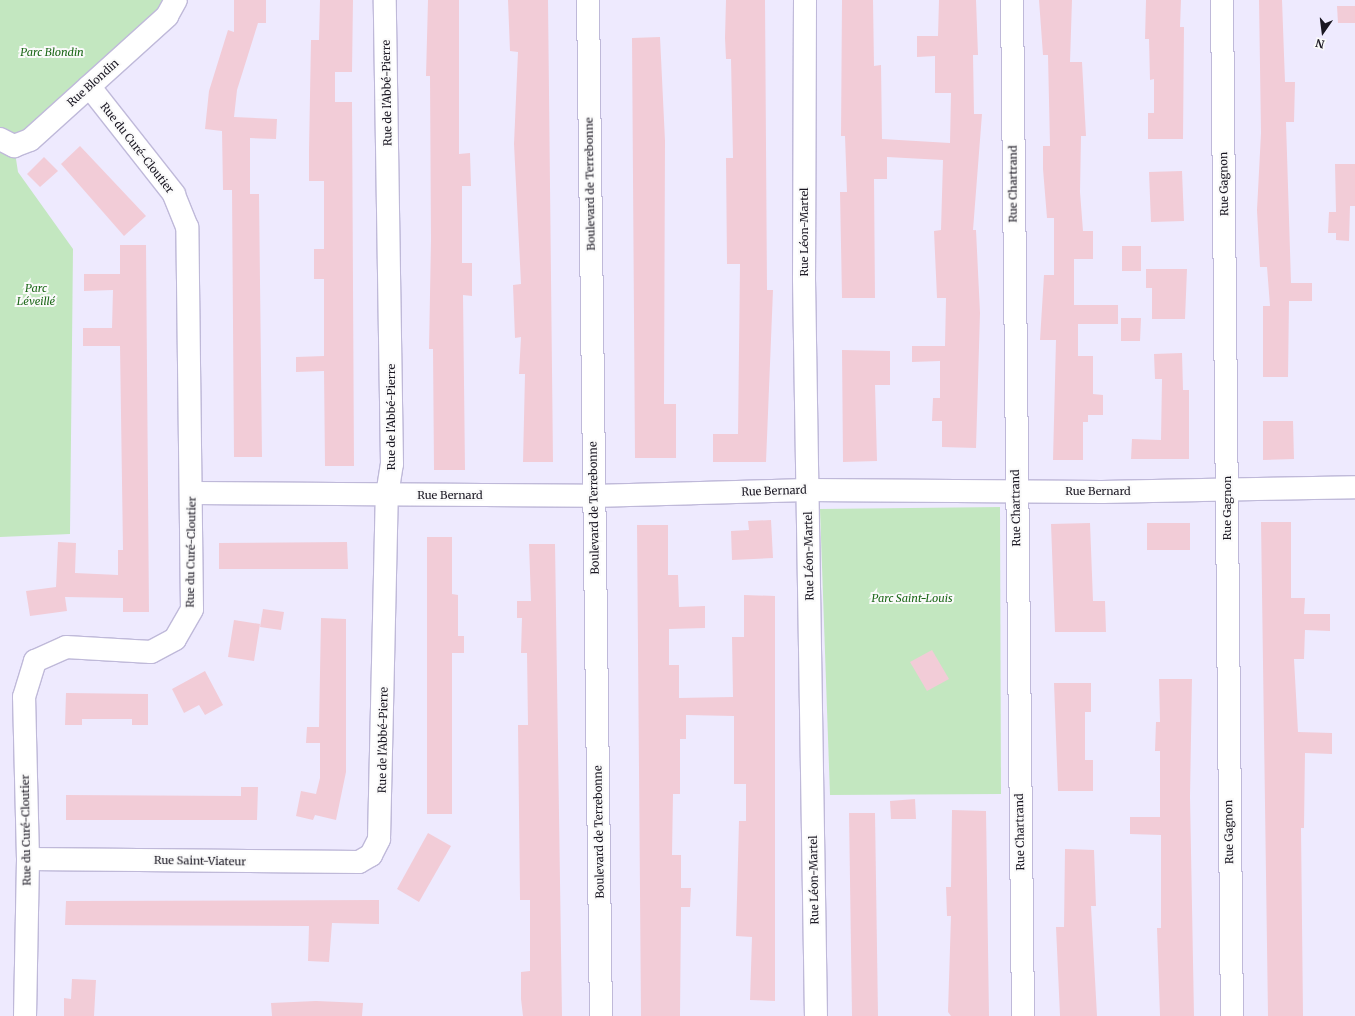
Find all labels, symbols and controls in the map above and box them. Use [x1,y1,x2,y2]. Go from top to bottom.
north arrow [1303,12,1343,52]
text: N [1314,36,1326,51]
street label: Rue de l'Abbé-Pierre [379,40,395,146]
park label: Parc Blondin [20,45,84,59]
street label: Rue Blondin [65,56,121,110]
street label: Rue du Curé-Cloutier [98,100,176,196]
street label: Boulevard de Terrebonne [582,117,598,251]
street label: Rue Chartrand [1006,145,1020,223]
street label: Rue Gagnon [1217,152,1231,216]
street label: Rue Léon-Martel [797,187,811,277]
park label: Parc Léveillé [17,282,55,308]
street label: Rue de l'Abbé-Pierre [384,364,398,470]
street label: Boulevard de Terrebonne [586,441,602,575]
street label: Rue Chartrand [1009,469,1023,547]
street label: Rue Gagnon [1220,476,1234,540]
street label: Rue Bernard [741,483,807,499]
street label: Rue Bernard [1065,484,1131,498]
street label: Rue Bernard [417,488,483,502]
street label: Rue du Curé-Cloutier [183,496,199,608]
street label: Rue Léon-Martel [802,511,816,601]
park label: Parc Saint-Louis [871,591,953,605]
street label: Rue de l'Abbé-Pierre [375,687,391,793]
street label: Boulevard de Terrebonne [591,765,607,899]
street label: Rue du Curé-Cloutier [18,774,34,886]
street label: Rue Chartrand [1013,793,1027,871]
street label: Rue Gagnon [1222,800,1236,864]
street label: Rue Léon-Martel [807,835,821,925]
street label: Rue Saint-Viateur [154,854,246,868]

